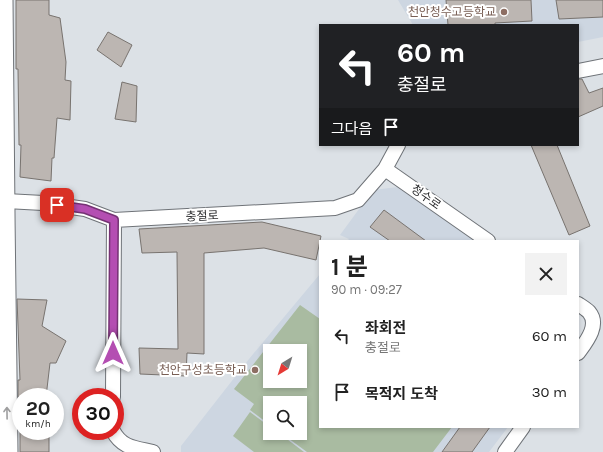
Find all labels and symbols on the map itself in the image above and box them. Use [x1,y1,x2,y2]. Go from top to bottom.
place label: 천안청수고등학교 [408,5,496,19]
marker: 천안청수고등학교 [499,7,509,17]
street label: 청수로 [408,182,444,212]
pin [40,188,74,222]
street label: 충절로 [185,208,219,224]
position arrow [92,332,134,374]
north arrow [263,344,307,388]
place label: 천안구성초등학교 [159,363,247,377]
marker: 천안구성초등학교 [250,365,260,375]
speed limit sign: 30 [72,388,124,440]
one-way arrow [3,407,11,420]

